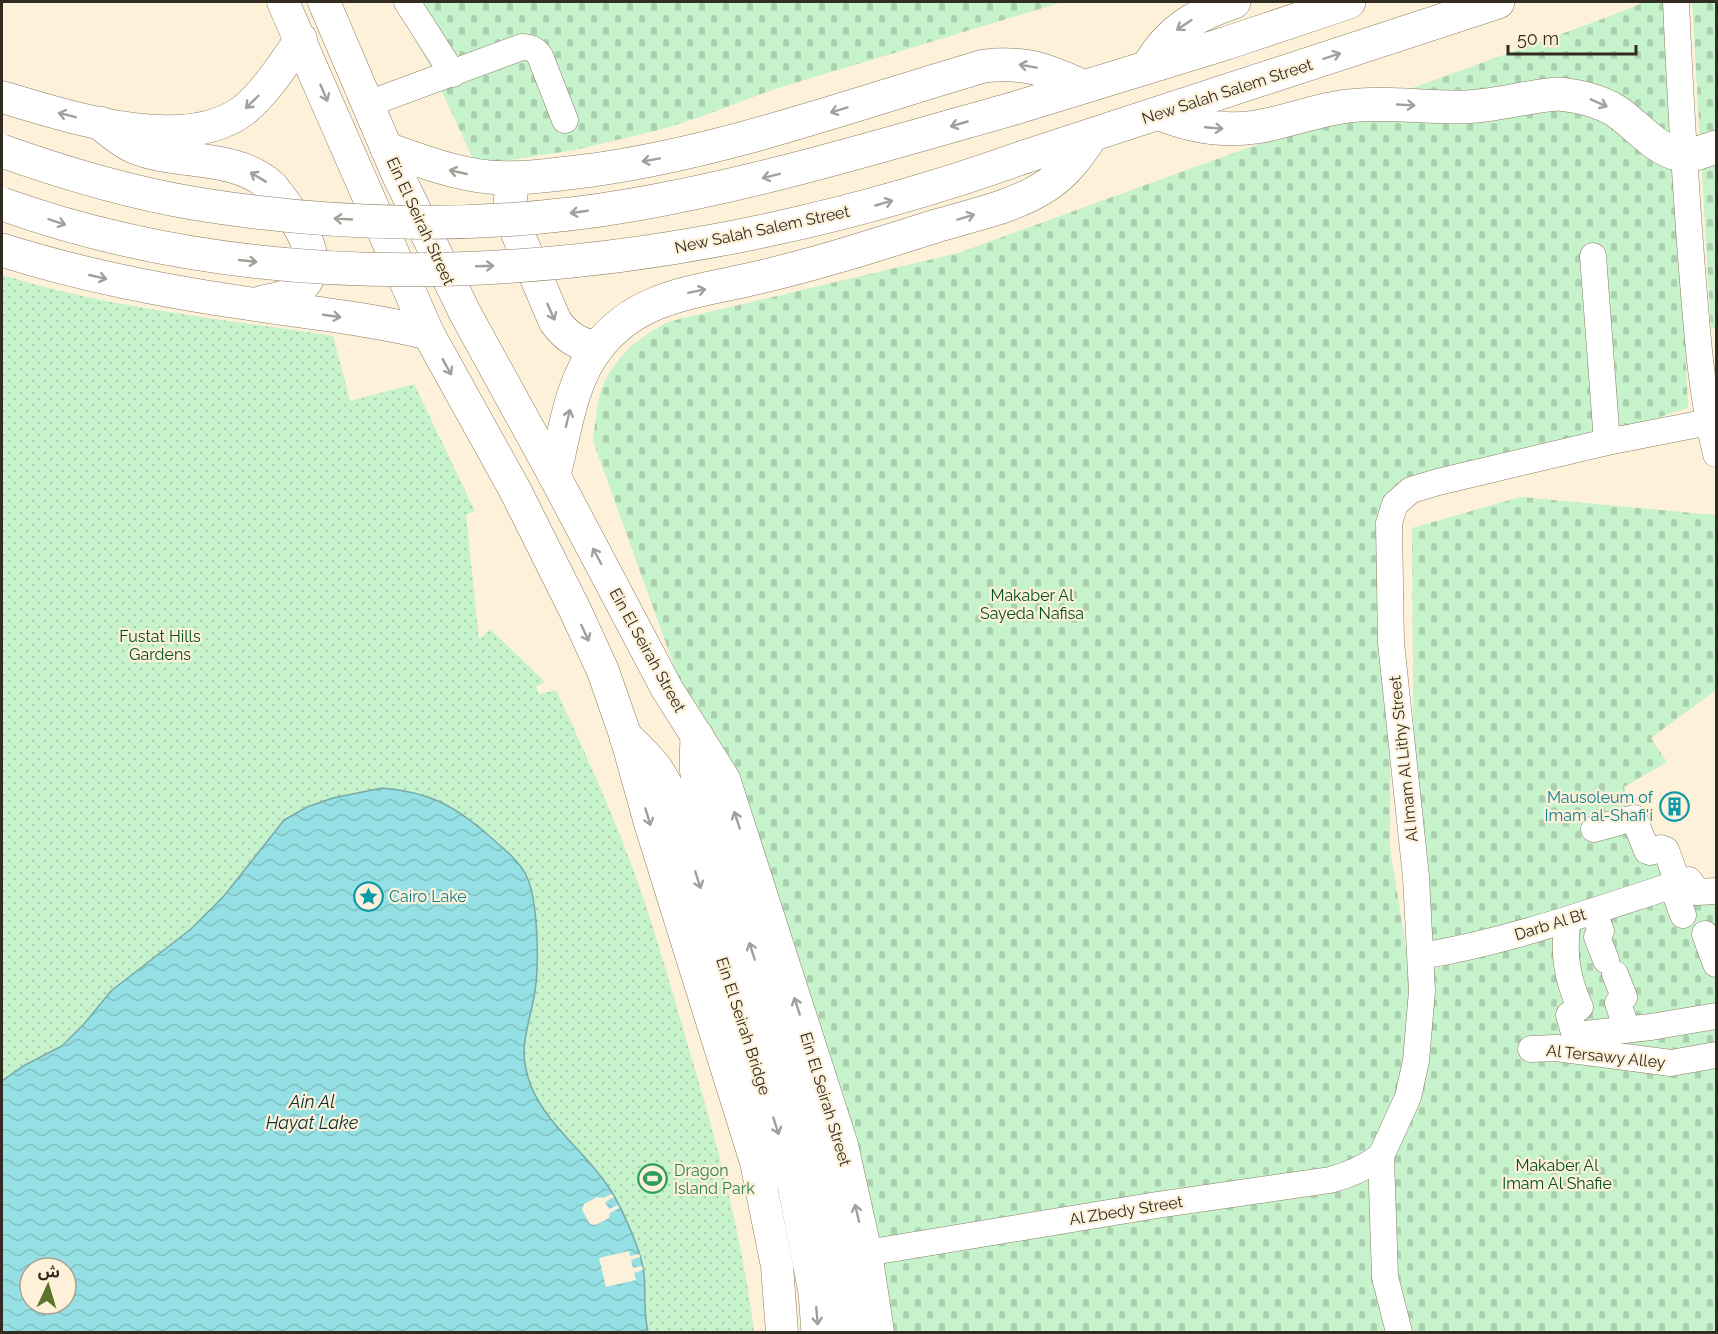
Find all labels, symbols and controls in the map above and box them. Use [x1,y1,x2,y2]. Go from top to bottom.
scale bar [1508,18,1636,56]
one-way arrow [1176,19,1193,31]
text: 50 m [1517,28,1559,49]
one-way arrow [1322,50,1341,61]
street label: New Salah Salem Street [1139,55,1315,128]
one-way arrow [1018,60,1038,71]
one-way arrow [319,84,330,102]
one-way arrow [245,94,260,109]
one-way arrow [1589,98,1608,109]
one-way arrow [1396,99,1416,110]
one-way arrow [830,105,849,116]
one-way arrow [58,108,77,120]
one-way arrow [950,119,969,130]
one-way arrow [1204,123,1224,134]
street label: Ein El Seirah Street [383,154,459,289]
one-way arrow [642,155,661,166]
one-way arrow [449,166,468,177]
one-way arrow [250,170,267,182]
one-way arrow [762,170,781,182]
one-way arrow [874,196,893,208]
street label: New Salah Salem Street [673,202,852,257]
one-way arrow [570,207,590,218]
one-way arrow [956,211,975,222]
one-way arrow [333,214,353,225]
one-way arrow [47,218,66,229]
one-way arrow [237,256,257,267]
one-way arrow [474,261,494,272]
one-way arrow [88,271,107,283]
one-way arrow [687,285,706,296]
one-way arrow [547,303,558,321]
one-way arrow [321,311,341,322]
one-way arrow [441,358,453,375]
one-way arrow [563,409,575,428]
one-way arrow [591,548,603,565]
street label: Ein El Seirah Street [606,585,690,716]
park label: Makaber Al Sayeda Nafisa [980,586,1084,623]
one-way arrow [580,623,592,641]
park label: Fustat Hills Gardens [119,627,201,664]
street label: Al Imam Al Lithy Street [1385,674,1422,843]
place label: Mausoleum of Imam al-Shafi'i [1545,788,1654,825]
building icon: Mausoleum of Imam al-Shafi'i [1658,790,1690,822]
one-way arrow [643,807,654,826]
one-way arrow [731,811,742,830]
one-way arrow [693,870,704,889]
place icon: Cairo Lake [352,880,384,912]
place label: Cairo Lake [389,887,467,906]
street label: Darb Al Bt [1512,904,1589,944]
one-way arrow [746,942,757,961]
street label: Ein El Seirah Bridge [712,955,775,1097]
one-way arrow [791,997,802,1016]
street label: Ein El Seirah Street [796,1030,855,1169]
street label: Al Tersawy Alley [1545,1041,1667,1072]
water label: Ain Al Hayat Lake [266,1091,359,1133]
one-way arrow [771,1116,782,1135]
park label: Makaber Al Imam Al Shafie [1502,1156,1612,1193]
place label: Dragon Island Park [674,1161,755,1198]
sports icon: Dragon Island Park [637,1163,669,1195]
street label: Al Zbedy Street [1068,1192,1185,1229]
one-way arrow [851,1204,862,1223]
north arrow [18,1256,78,1316]
text: ش [37,1261,61,1282]
one-way arrow [812,1306,823,1326]

